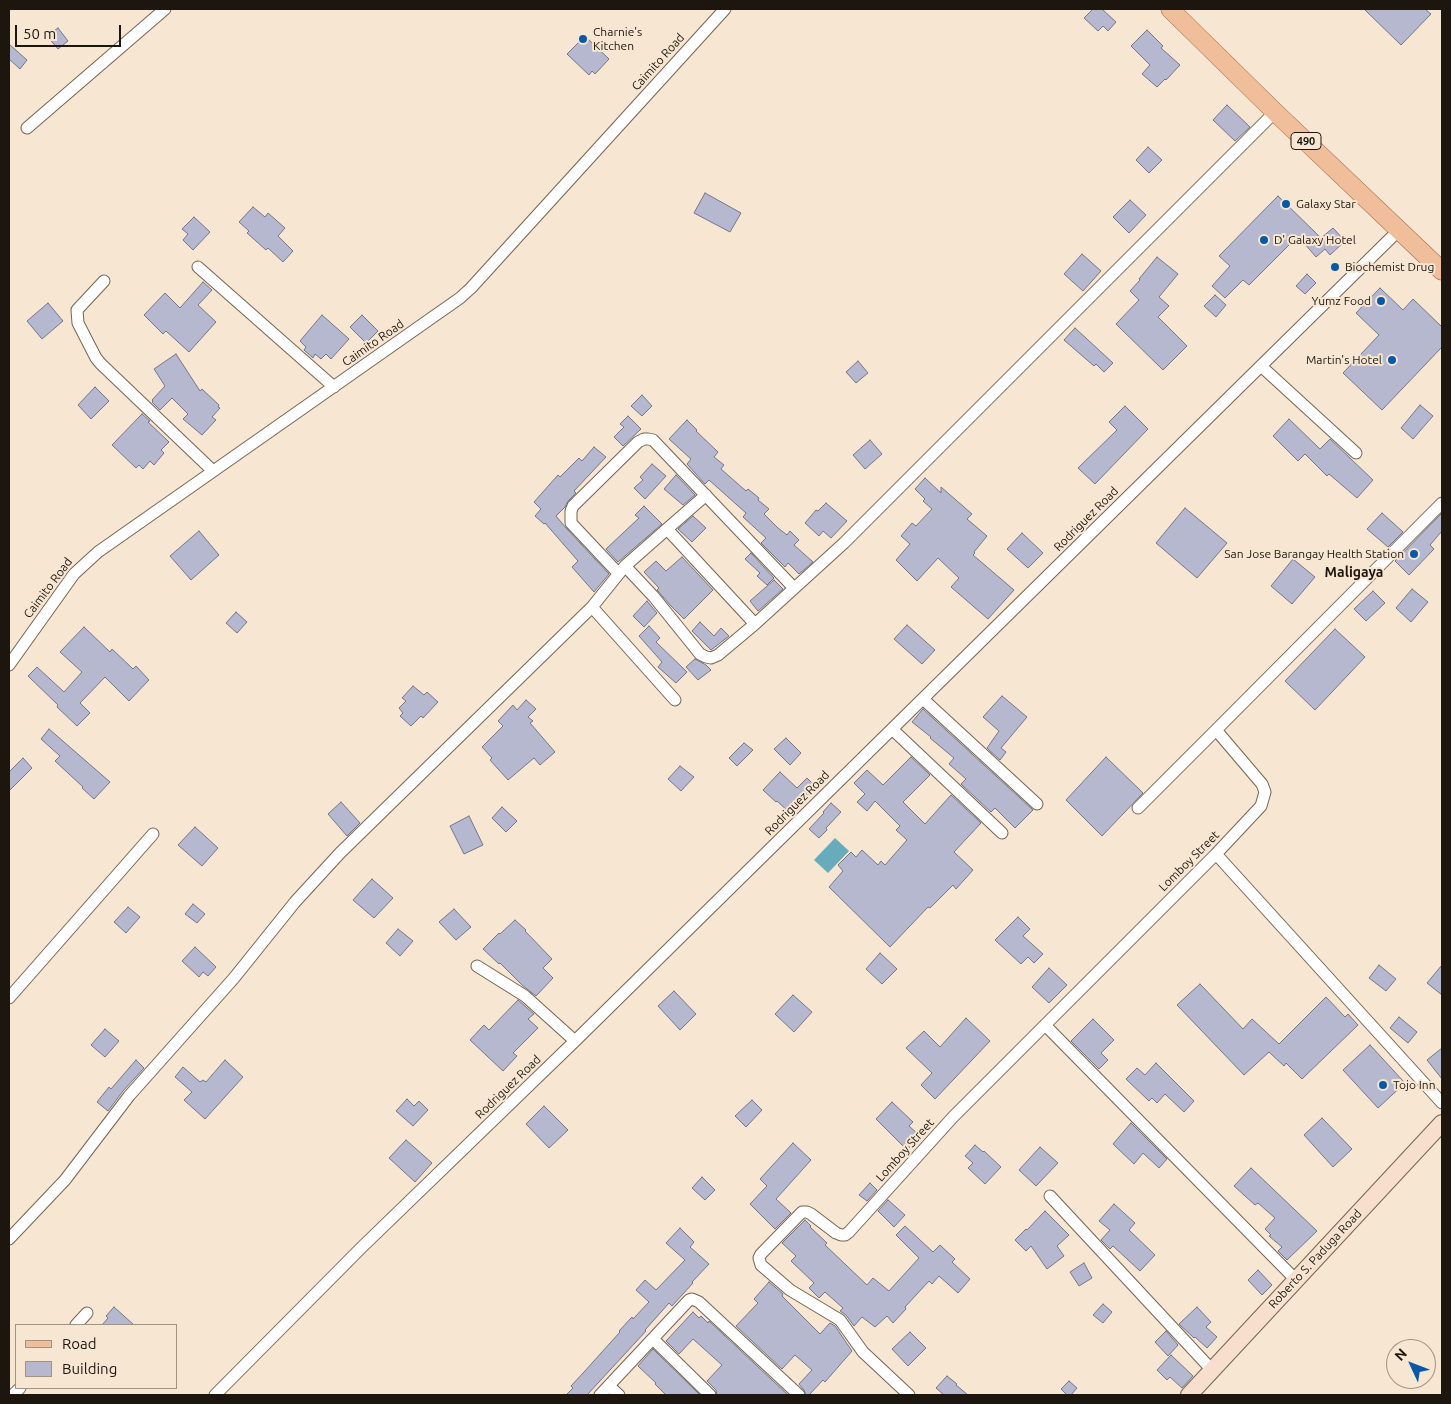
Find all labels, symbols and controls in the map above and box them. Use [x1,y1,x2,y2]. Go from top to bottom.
scale bar [18,15,124,47]
text: 50 m [23,25,56,42]
place label: Charnie's Kitchen [593,25,642,53]
street label: Caimito Road [629,30,687,94]
marker: Charnie's Kitchen [577,33,589,45]
road number: 490 [1291,132,1321,150]
place label: Galaxy Star [1296,197,1356,211]
marker: Galaxy Star [1280,198,1292,210]
place label: D' Galaxy Hotel [1274,233,1356,247]
marker: D' Galaxy Hotel [1258,234,1270,246]
place label: Biochemist Drug [1345,260,1434,274]
marker: Biochemist Drug [1329,261,1341,273]
place label: Yumz Food [1312,294,1371,308]
marker: Yumz Food [1375,295,1387,307]
street label: Caimito Road [339,316,407,370]
place label: Martin's Hotel [1306,353,1382,367]
marker: Martin's Hotel [1386,354,1398,366]
street label: Rodriguez Road [1051,484,1121,554]
place label: San Jose Barangay Health Station [1224,547,1404,561]
marker: San Jose Barangay Health Station [1408,548,1420,560]
street label: Caimito Road [21,555,75,621]
district label: Maligaya [1325,564,1383,580]
street label: Rodriguez Road [762,768,832,838]
street label: Lomboy Street [1156,828,1222,894]
street label: Rodriguez Road [472,1052,544,1122]
place label: Tojo Inn [1393,1078,1436,1092]
marker: Tojo Inn [1377,1079,1389,1091]
street label: Lomboy Street [873,1116,937,1184]
street label: Roberto S. Paduga Road [1265,1207,1365,1311]
legend [15,1324,178,1389]
text: Road [62,1335,97,1352]
north arrow [1386,1339,1436,1389]
text: N [1391,1345,1410,1364]
text: Building [62,1360,117,1377]

